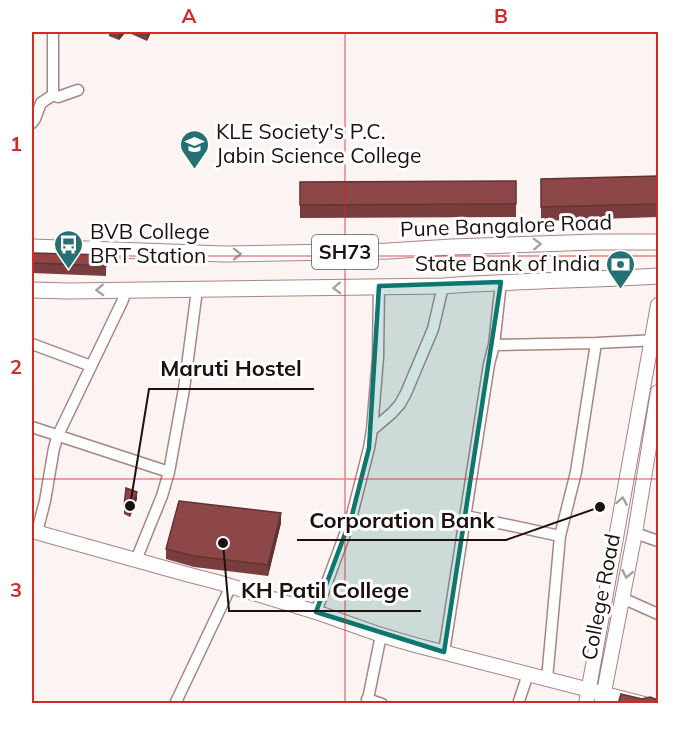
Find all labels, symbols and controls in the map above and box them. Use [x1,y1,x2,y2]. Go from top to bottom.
text: A [182,3,197,28]
text: B [494,3,508,28]
place label: KLE Society's P.C. Jabin Science College [216,118,421,168]
school or university icon: KLE Society's P.C. Jabin Science College [179,128,211,170]
text: 1 [10,131,22,156]
street label: Pune Bangalore Road [399,208,612,242]
place label: BVB College BRT Station [90,218,210,268]
bus stop icon: BVB College BRT Station [53,228,85,270]
road number: SH73 [312,235,378,269]
one-way arrow [532,238,541,250]
one-way arrow [232,248,241,260]
bank icon: State Bank of India [605,248,637,290]
place label: State Bank of India [415,250,600,276]
one-way arrow [333,281,342,294]
one-way arrow [96,284,105,296]
callout: Maruti Hostel [149,349,314,389]
text: 2 [10,354,22,379]
text: Maruti Hostel [160,354,302,382]
one-way arrow [616,497,628,506]
callout: Corporation Bank [297,500,506,540]
text: Corporation Bank [309,506,496,534]
street label: College Road [575,531,625,662]
one-way arrow [621,569,634,579]
callout: KH Patil College [229,571,421,611]
text: KH Patil College [241,576,409,604]
text: 3 [10,577,22,602]

